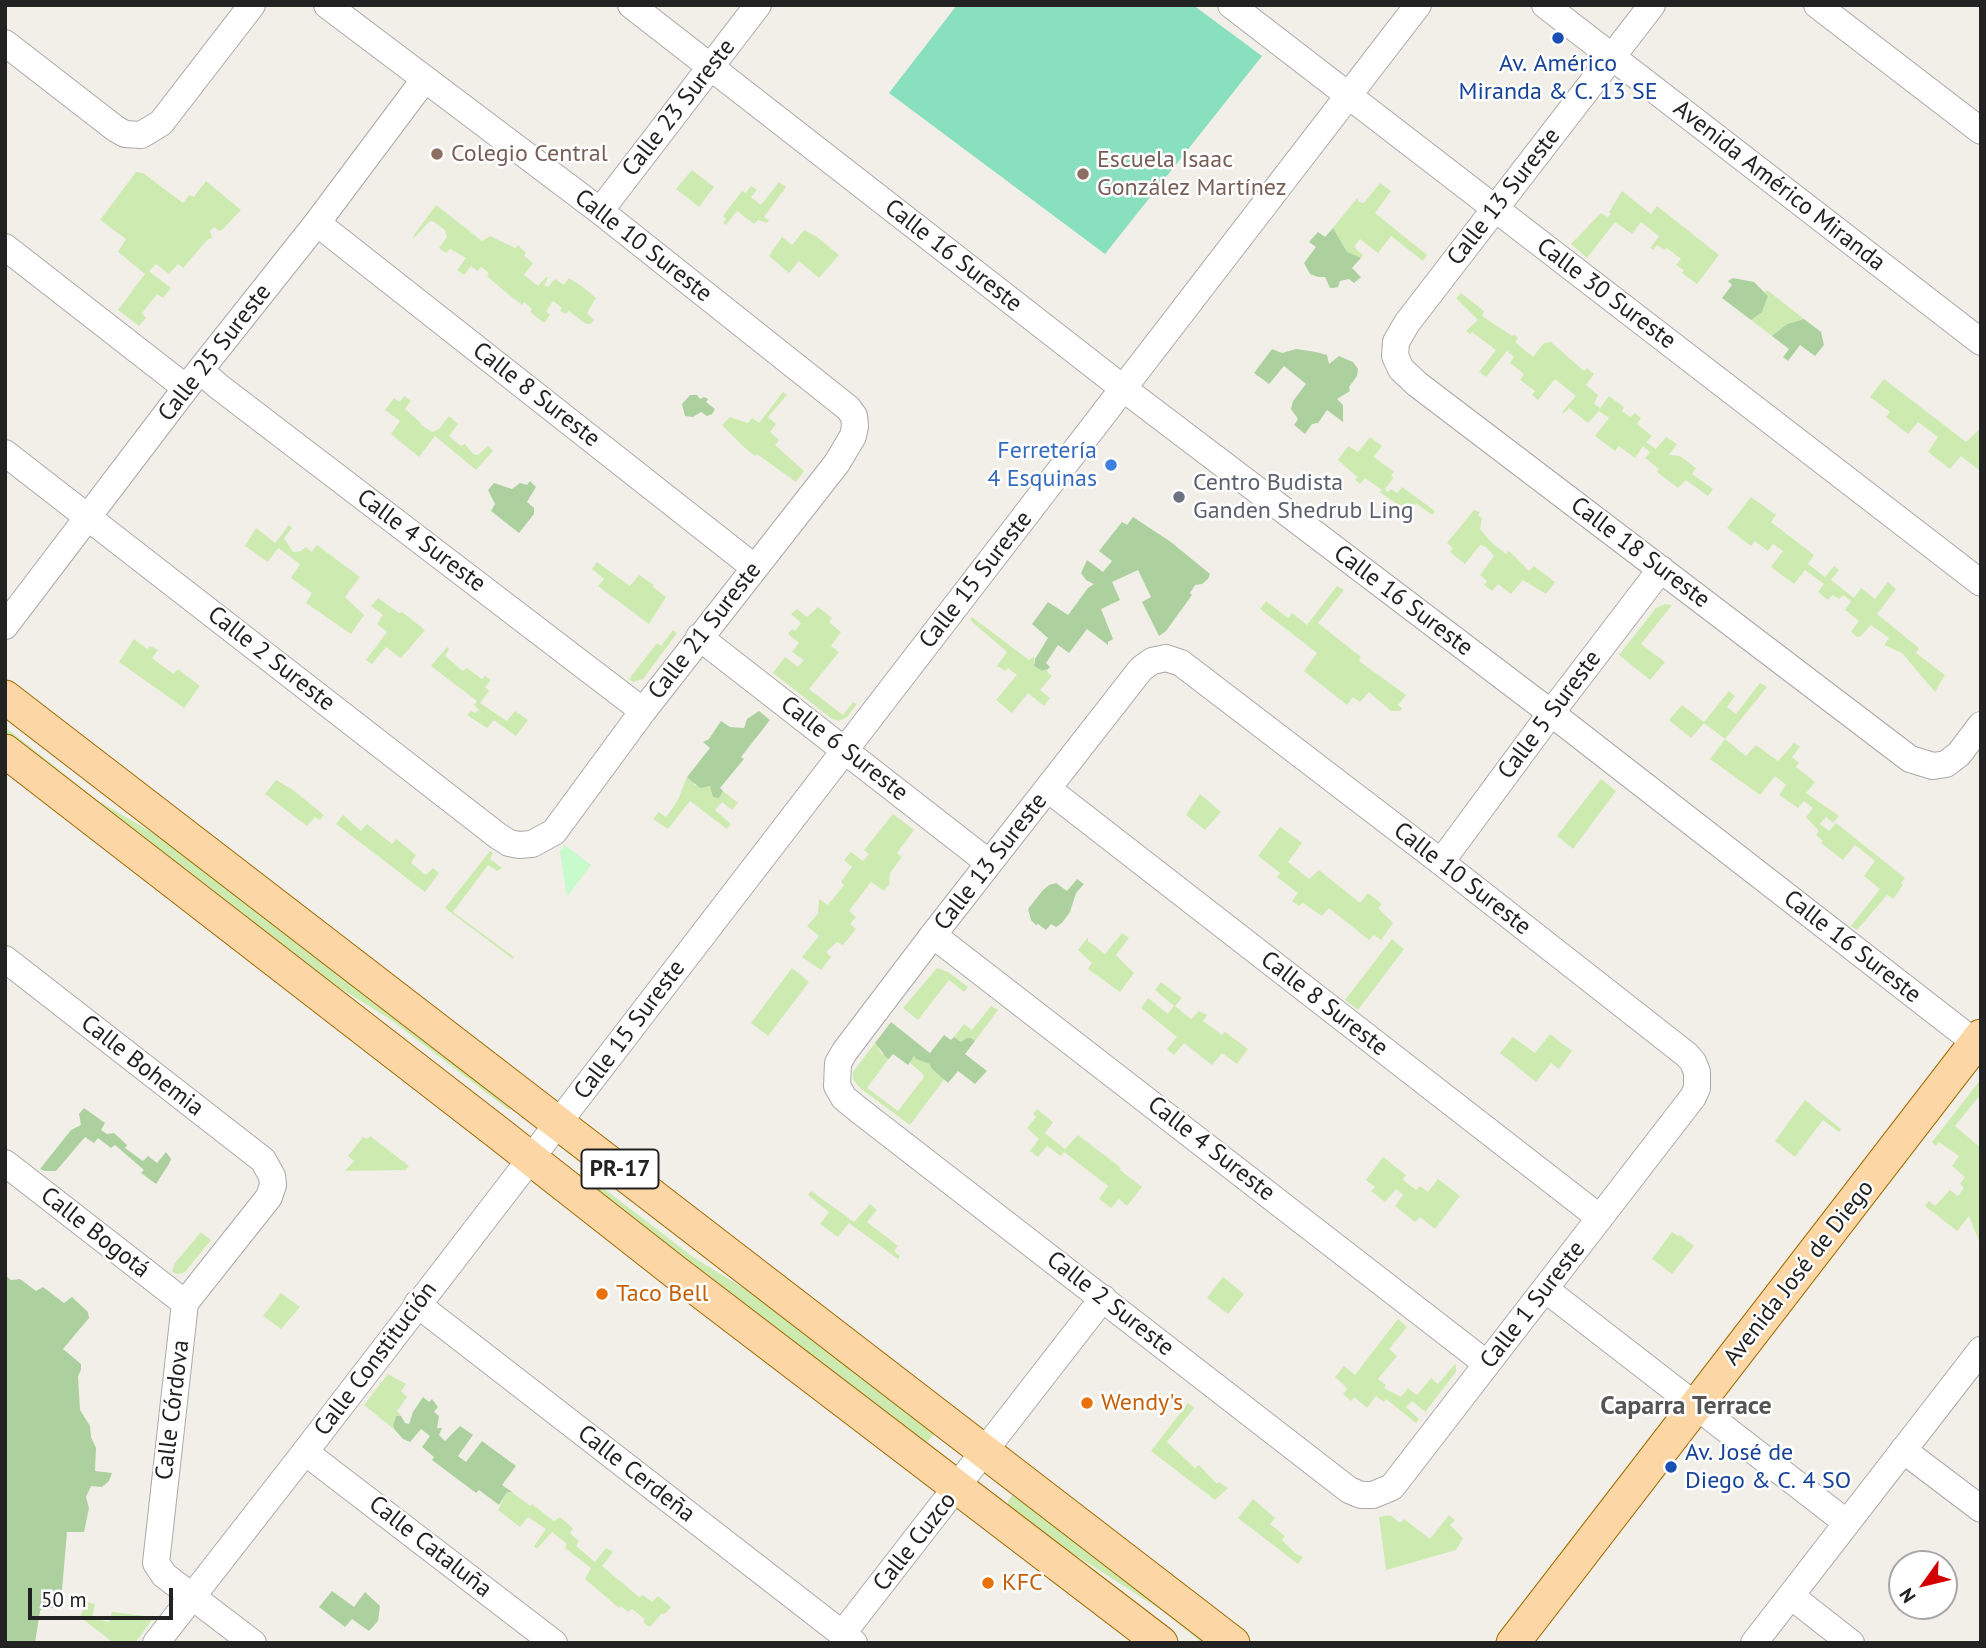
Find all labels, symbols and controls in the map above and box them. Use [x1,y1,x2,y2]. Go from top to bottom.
marker: Av. Américo Miranda & C. 13 SE [1550,30,1566,46]
street label: Calle 23 Sureste [616,33,742,183]
place label: Av. Américo Miranda & C. 13 SE [1458,50,1658,106]
street label: Avenida Américo Miranda [1667,94,1891,278]
street label: Calle 13 Sureste [1441,122,1567,272]
place label: Colegio Central [451,140,608,168]
marker: Colegio Central [429,146,445,162]
place label: Escuela Isaac González Martínez [1097,146,1287,202]
marker: Escuela Isaac González Martínez [1075,166,1091,182]
street label: Calle 10 Sureste [568,183,718,309]
street label: Calle 16 Sureste [878,193,1028,319]
street label: Calle 30 Sureste [1531,232,1681,356]
street label: Calle 25 Sureste [152,278,278,428]
street label: Calle 8 Sureste [467,336,605,454]
place label: Ferretería 4 Esquinas [987,437,1097,493]
marker: Ferretería 4 Esquinas [1103,457,1119,473]
place label: Centro Budista Ganden Shedrub Ling [1193,469,1414,525]
street label: Calle 4 Sureste [351,483,491,599]
marker: Centro Budista Ganden Shedrub Ling [1171,489,1187,505]
street label: Calle 18 Sureste [1565,491,1715,615]
street label: Calle 15 Sureste [913,505,1039,655]
street label: Calle 16 Sureste [1328,539,1478,663]
street label: Calle 21 Sureste [642,556,768,706]
street label: Calle 2 Sureste [202,600,340,718]
street label: Calle 5 Sureste [1492,645,1608,785]
street label: Calle 6 Sureste [775,690,913,808]
street label: Calle 13 Sureste [928,787,1054,937]
street label: Calle 10 Sureste [1387,816,1537,942]
street label: Calle 16 Sureste [1777,884,1927,1010]
street label: Calle 8 Sureste [1255,945,1393,1063]
street label: Calle 15 Sureste [568,955,692,1105]
street label: Calle Bohemia [75,1009,209,1123]
street label: Calle 4 Sureste [1142,1090,1280,1208]
road number: PR-17 [582,1150,658,1188]
street label: Avenida José de Diego [1718,1175,1880,1371]
street label: Calle Bogotá [35,1181,155,1285]
street label: Calle 1 Sureste [1474,1236,1592,1374]
street label: Calle 2 Sureste [1041,1245,1179,1363]
street label: Calle Constitución [309,1276,443,1442]
place label: Taco Bell [616,1280,708,1308]
marker: Taco Bell [594,1286,610,1302]
street label: Calle Córdova [150,1338,196,1482]
place label: Wendy's [1101,1389,1183,1417]
district label: Caparra Terrace [1600,1391,1772,1423]
marker: Wendy's [1079,1395,1095,1411]
street label: Calle Cerdeña [572,1419,700,1529]
place label: Av. José de Diego & C. 4 SO [1685,1439,1851,1495]
marker: Av. José de Diego & C. 4 SO [1663,1459,1679,1475]
street label: Calle Cuzco [867,1487,963,1597]
street label: Calle Cataluña [363,1490,497,1604]
north arrow [1888,1550,1958,1620]
place label: KFC [1002,1569,1043,1597]
scale bar [32,1574,177,1618]
marker: KFC [980,1575,996,1591]
text: N [1894,1584,1921,1608]
text: 50 m [41,1586,87,1613]

